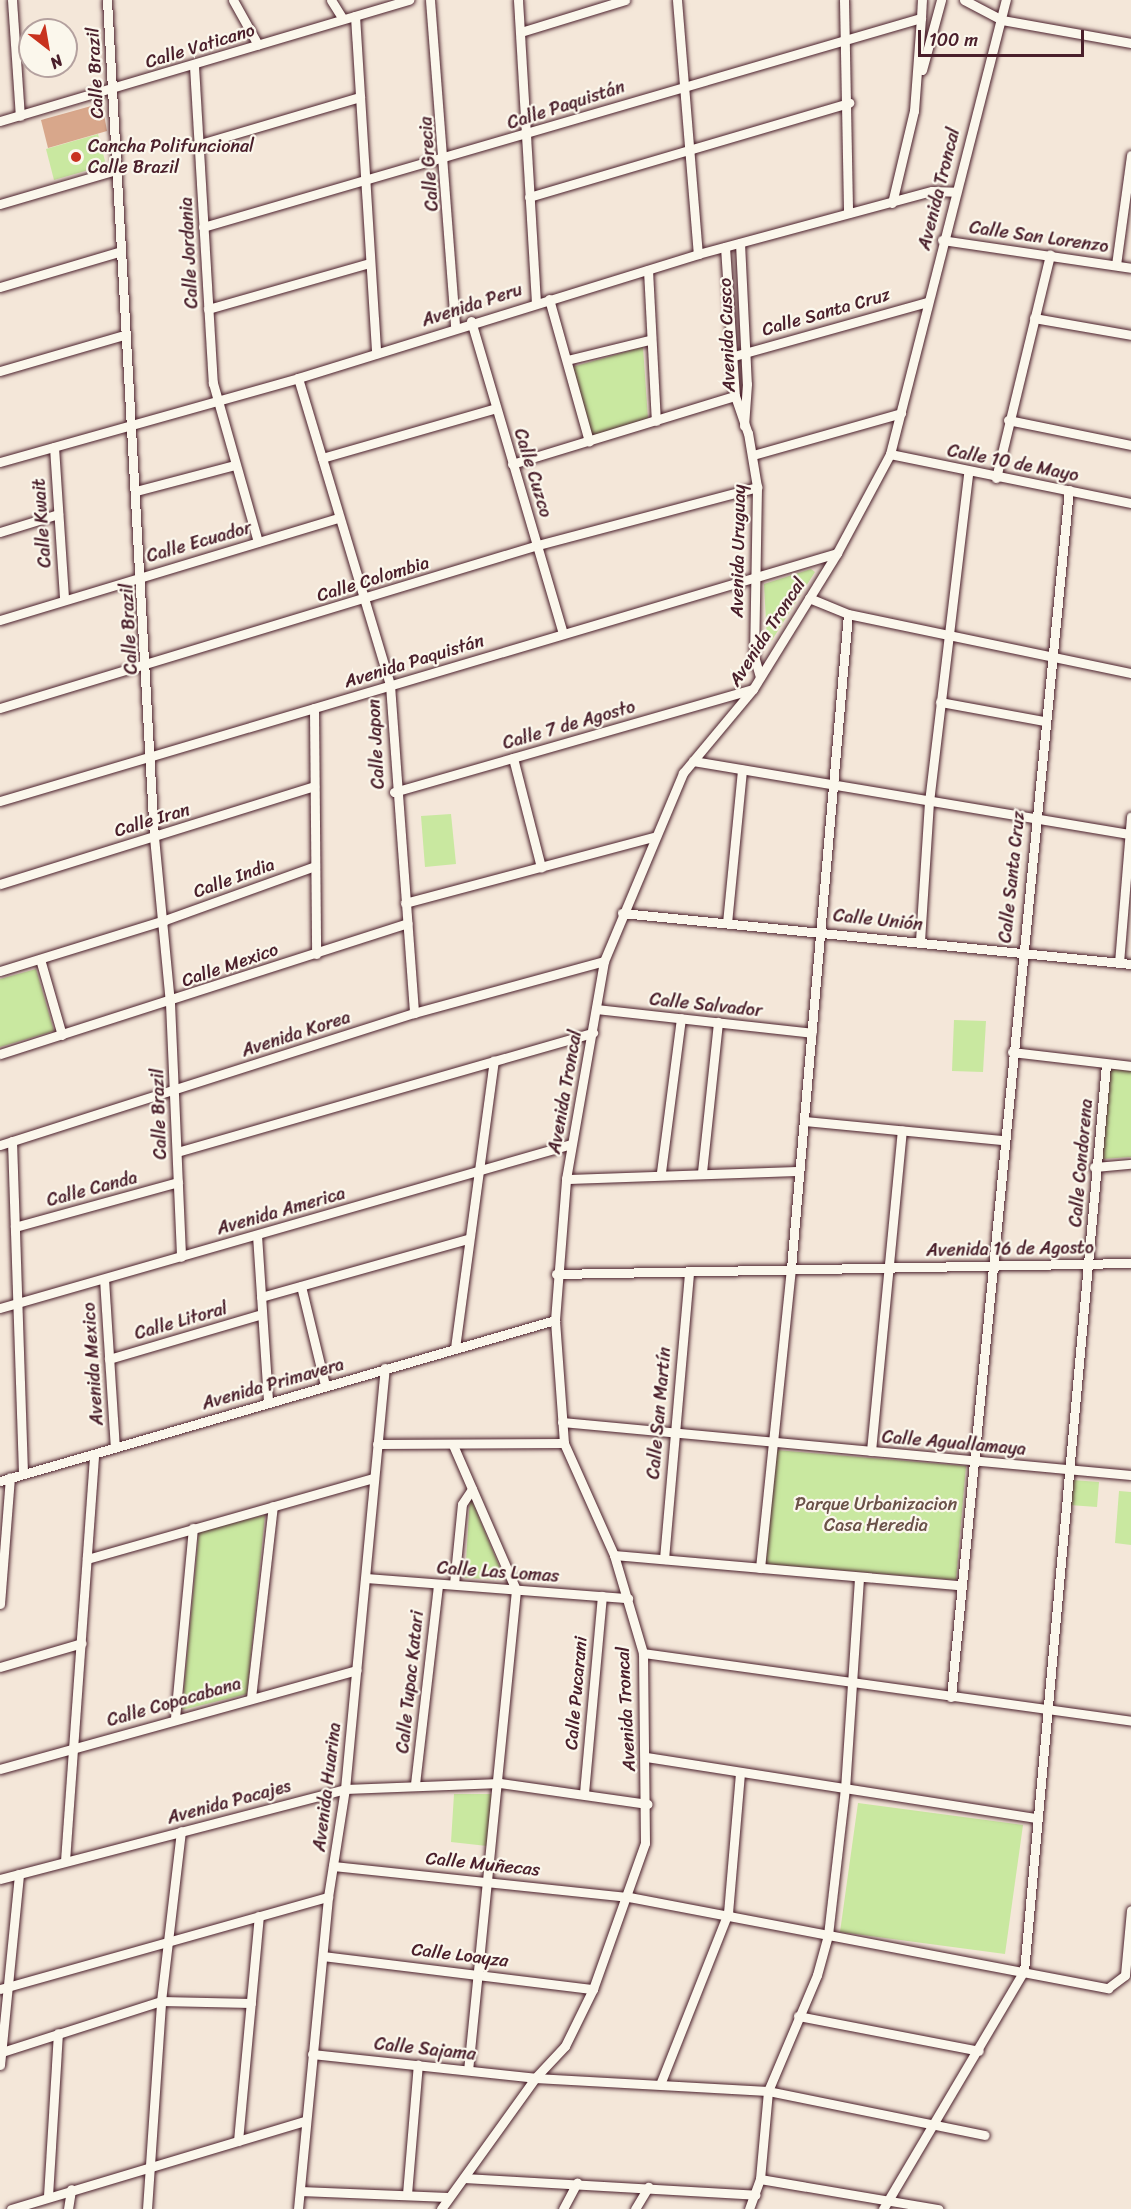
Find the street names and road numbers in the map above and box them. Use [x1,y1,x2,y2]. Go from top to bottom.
street label: Calle Vaticano [143,19,257,73]
street label: Calle Brazil [82,27,108,119]
street label: Calle Paquistán [505,76,627,134]
street label: Calle Grecia [415,116,443,212]
street label: Avenida Troncal [913,126,965,252]
street label: Calle Jordania [175,197,203,309]
street label: Calle San Lorenzo [968,217,1110,257]
street label: Avenida Cusco [714,277,740,393]
street label: Avenida Peru [419,279,525,331]
street label: Calle Santa Cruz [759,283,893,341]
street label: Calle Cuzco [509,426,557,520]
street label: Calle 10 de Mayo [945,440,1081,486]
street label: Calle Kwait [28,477,56,569]
street label: Avenida Uruguay [726,484,750,618]
street label: Calle Ecuador [144,517,254,567]
street label: Calle Colombia [314,552,432,606]
street label: Avenida Troncal [724,574,810,690]
street label: Calle Brazil [116,583,142,675]
street label: Avenida Paquistán [342,629,486,693]
street label: Calle 7 de Agosto [500,696,638,754]
street label: Calle Japon [363,698,389,790]
street label: Calle Iran [112,798,192,842]
street label: Calle Santa Cruz [994,810,1030,944]
street label: Calle India [190,853,278,903]
street label: Calle Unión [832,905,924,935]
street label: Calle Mexico [179,938,281,992]
street label: Calle Salvador [649,988,763,1022]
street label: Avenida Korea [239,1006,353,1062]
street label: Avenida Troncal [544,1029,586,1155]
street label: Calle Brazil [147,1068,171,1160]
street label: Calle Condorena [1065,1098,1097,1228]
street label: Calle Canda [44,1167,140,1211]
street label: Avenida America [214,1182,348,1240]
street label: Avenida 16 de Agosto [926,1237,1094,1261]
street label: Calle Litoral [132,1297,230,1345]
street label: Avenida Mexico [78,1302,108,1426]
street label: Calle San Martín [642,1346,676,1480]
street label: Avenida Primavera [199,1353,347,1415]
street label: Calle Aguallamaya [881,1426,1027,1460]
street label: Calle Las Lomas [436,1557,560,1587]
street label: Calle Tupac Katari [392,1609,428,1755]
street label: Calle Pucarani [560,1635,592,1751]
street label: Avenida Troncal [612,1646,640,1772]
street label: Calle Copacabana [104,1672,244,1732]
street label: Avenida Huarina [308,1721,346,1853]
street label: Avenida Pacajes [165,1775,293,1829]
street label: Calle Muñecas [425,1847,541,1881]
street label: Calle Loayza [410,1938,510,1972]
street label: Calle Sajama [373,2033,477,2065]

